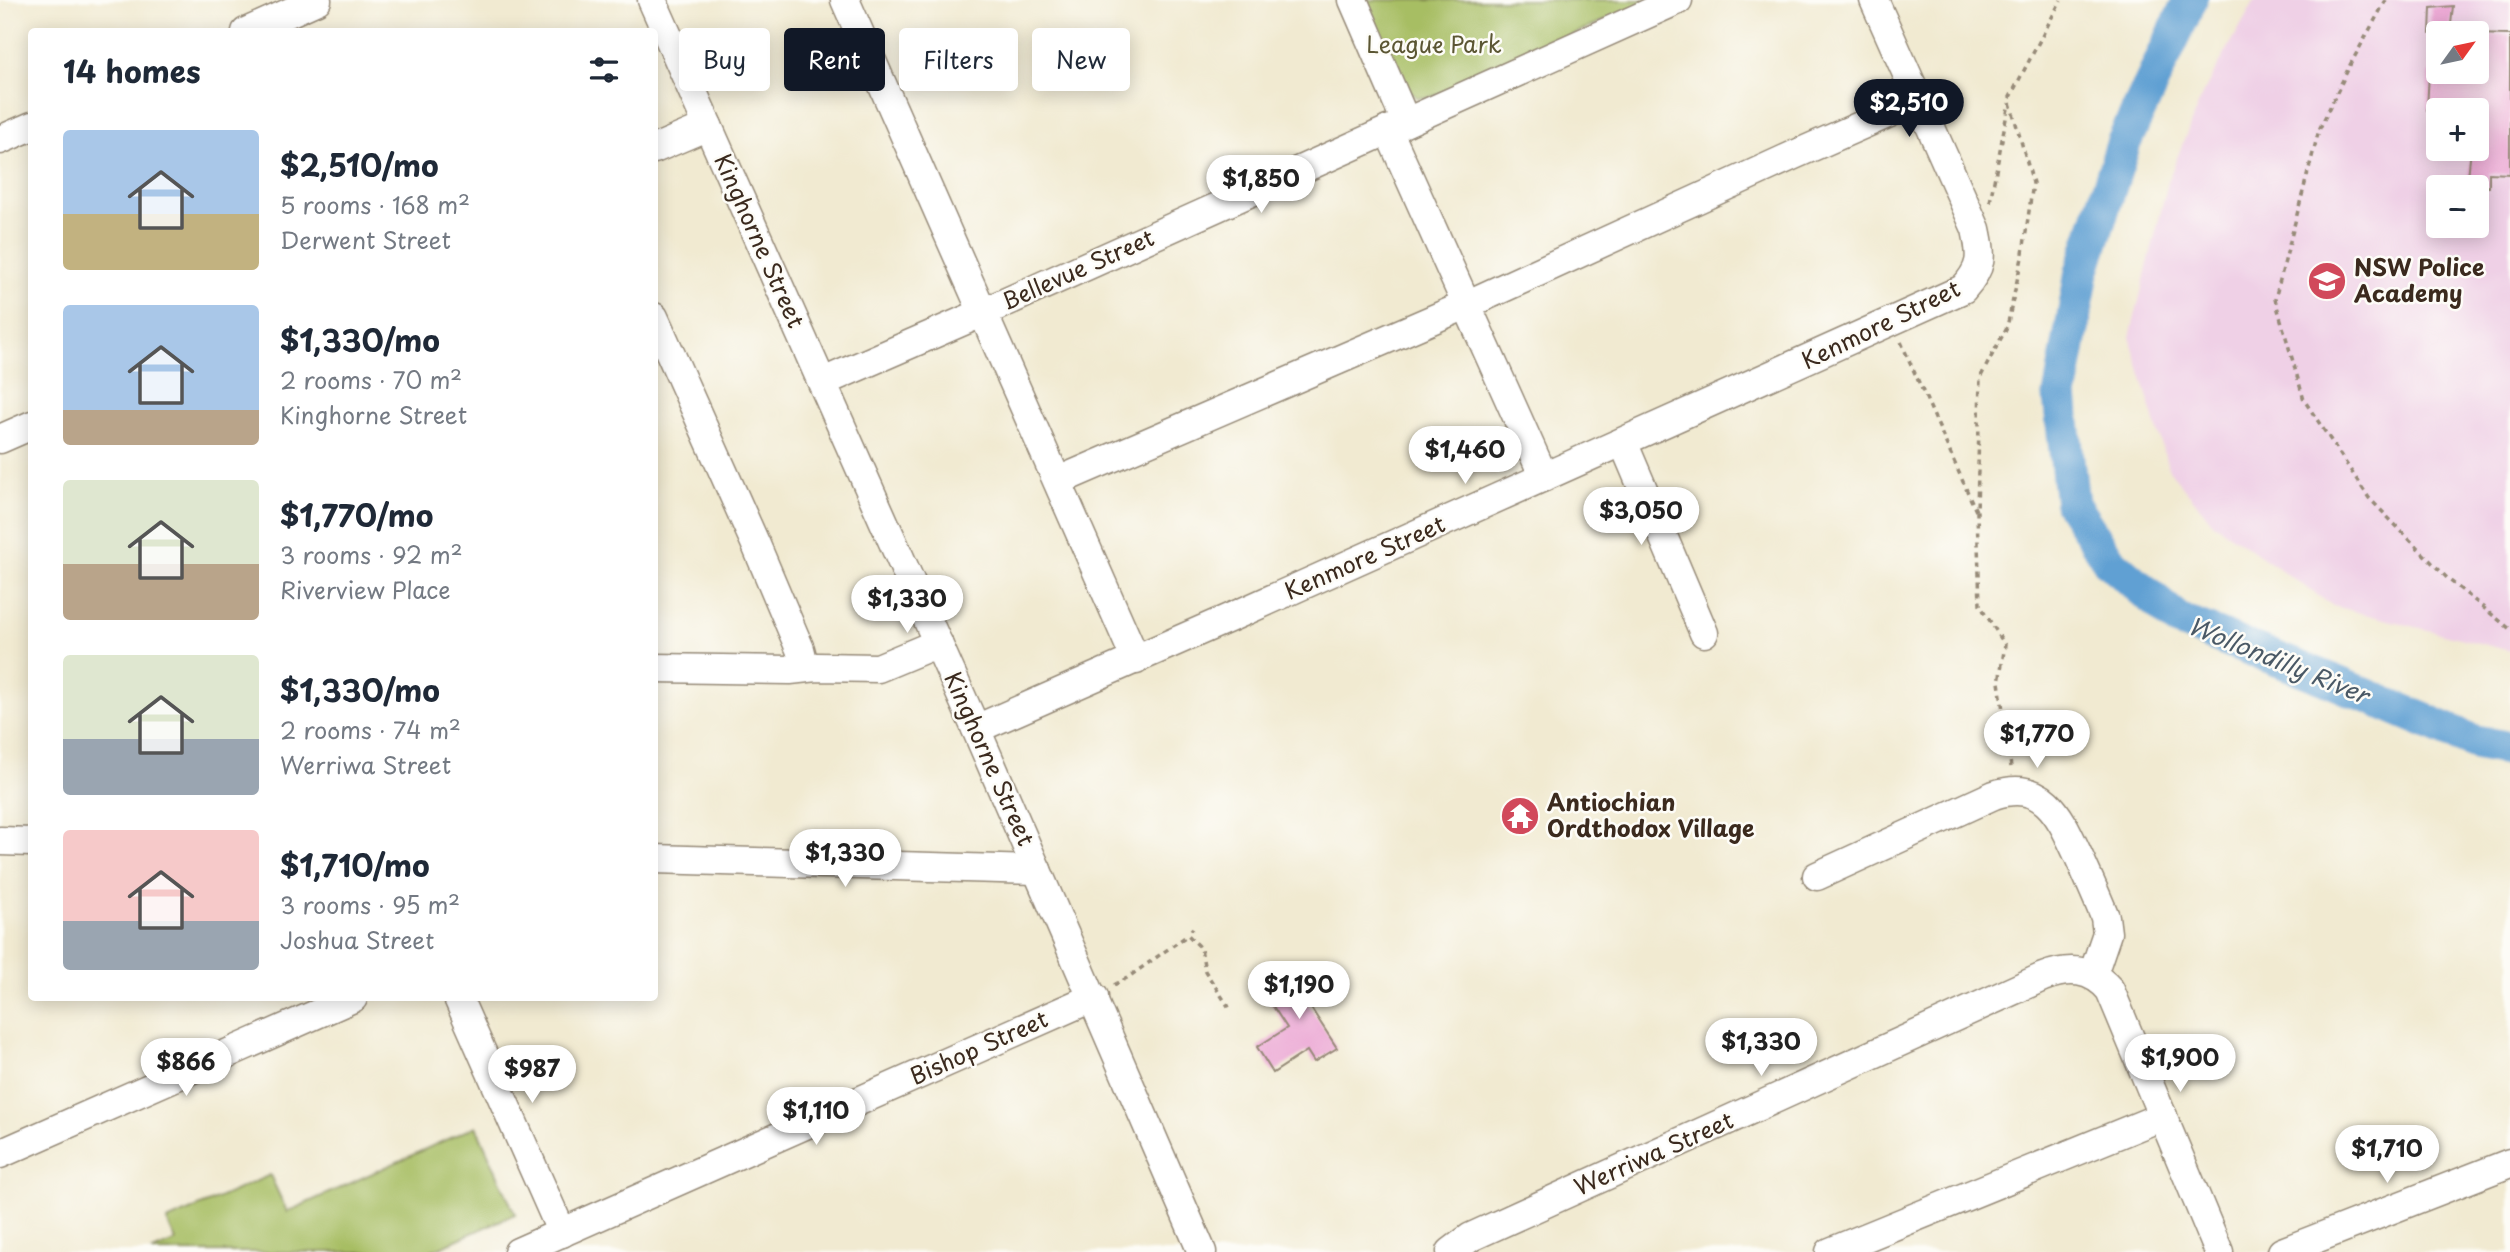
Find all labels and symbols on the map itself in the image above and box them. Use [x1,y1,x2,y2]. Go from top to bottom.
north arrow [2426,21,2488,84]
park label: League Park [1366,26,1502,61]
pin: $2,510 [1852,80,1966,139]
street label: Kinghorne Street [706,148,814,333]
pin: $1,850 [1204,156,1318,215]
street label: Bellevue Street [995,219,1159,318]
place label: NSW Police Academy [2353,249,2485,310]
school or university icon: NSW Police Academy [2306,260,2348,302]
street label: Kenmore Street [1795,270,1966,377]
pin: $1,460 [1408,426,1522,486]
pin: $3,050 [1584,488,1698,547]
street label: Kenmore Street [1278,505,1450,608]
pin: $1,330 [850,576,964,635]
water label: Wollondilly River [2183,607,2377,713]
street label: Kinghorne Street [936,666,1044,851]
pin: $1,770 [1980,710,2094,770]
place label: Antiochian Ordthodox Village [1547,784,1755,845]
temple icon: Antiochian Ordthodox Village [1499,795,1541,837]
pin: $1,330 [788,830,902,889]
pin: $1,190 [1242,962,1356,1021]
street label: Bishop Street [904,1001,1053,1093]
pin: $1,330 [1704,1018,1818,1078]
pin: $1,900 [2123,1034,2237,1094]
pin: $866 [145,1038,227,1098]
pin: $987 [491,1046,573,1105]
pin: $1,110 [759,1088,873,1147]
street label: Werriwa Street [1568,1102,1739,1203]
pin: $1,710 [2330,1126,2444,1185]

